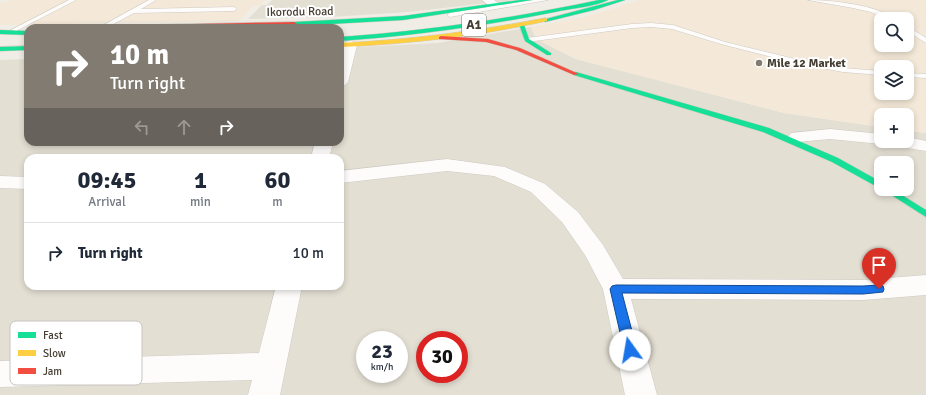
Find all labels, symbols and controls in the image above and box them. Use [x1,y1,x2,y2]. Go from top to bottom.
street label: Ikorodu Road [266,4,334,20]
map controls [874,12,914,196]
button: search [874,12,914,52]
road number: A1 [462,14,486,36]
text: 10 m [110,38,169,72]
icon: right [44,40,96,92]
place label: Mile 12 Market [767,56,846,71]
marker: Mile 12 Market [754,58,764,68]
button: layers [874,60,914,100]
text: Turn right [110,72,185,94]
button: + [874,108,914,148]
icon: left [131,116,153,138]
icon: ahead [173,116,195,138]
icon: right [215,116,237,138]
button: − [874,156,914,196]
text: 09:45 [78,165,136,195]
text: 1 [194,165,207,195]
text: 60 [265,165,290,195]
text: Arrival [88,194,126,210]
text: min [190,194,211,210]
text: m [272,194,283,210]
icon: right [44,242,66,264]
text: Turn right [78,244,143,262]
text: 10 m [293,244,324,262]
pin [862,248,896,289]
icon: arrive [868,254,890,276]
legend [10,321,142,385]
text: Fast [43,329,63,342]
position arrow [609,329,651,371]
speed limit sign: 30 [416,331,468,383]
text: 23 [371,339,393,364]
text: Slow [43,347,66,360]
text: km/h [371,361,393,373]
text: Jam [43,365,62,378]

